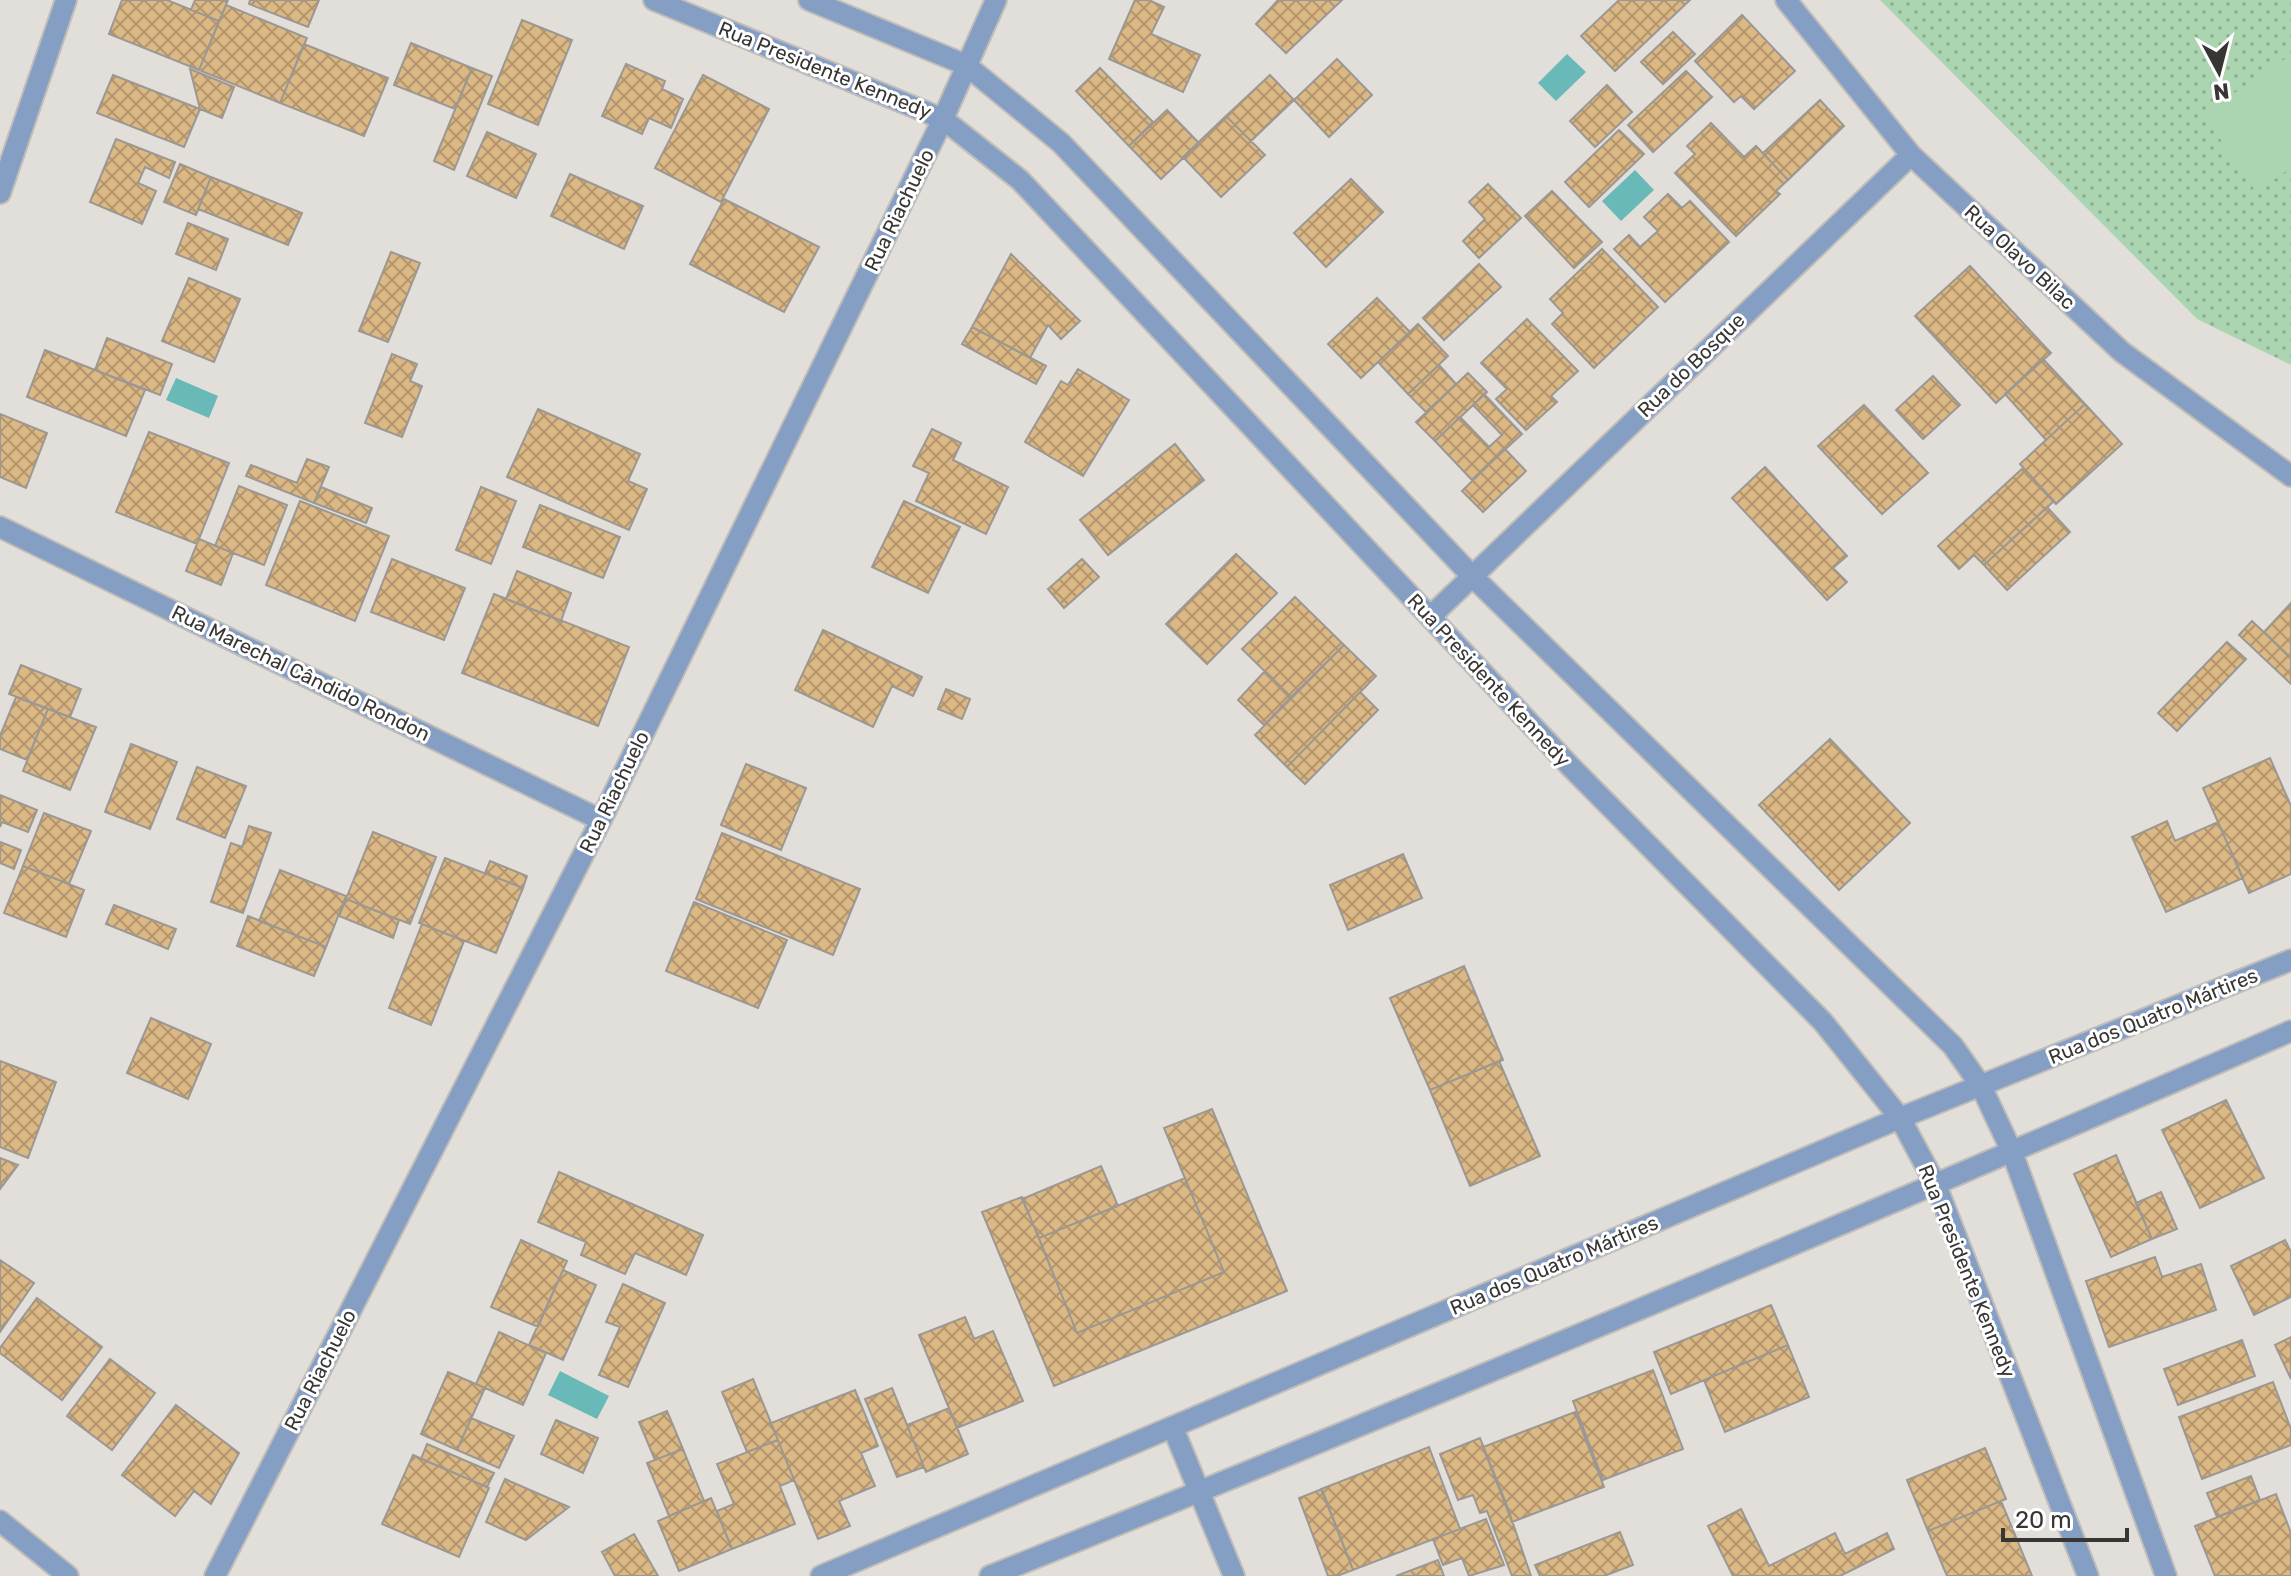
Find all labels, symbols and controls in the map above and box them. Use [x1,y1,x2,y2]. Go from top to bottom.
street label: Rua Presidente Kennedy [715,16,935,124]
north arrow [2179,32,2259,112]
text: N [2212,77,2231,106]
street label: Rua Riachuelo [859,145,939,275]
street label: Rua Olavo Bilac [1960,200,2080,314]
street label: Rua do Bosque [1632,308,1750,422]
street label: Rua Presidente Kennedy [1403,589,1575,771]
street label: Rua Marechal Cândido Rondon [168,600,434,746]
street label: Rua Riachuelo [574,727,654,857]
street label: Rua dos Quatro Mártires [2045,963,2261,1069]
street label: Rua Presidente Kennedy [1913,1161,2021,1381]
street label: Rua dos Quatro Mártires [1446,1210,1662,1320]
street label: Rua Riachuelo [279,1305,361,1435]
scale bar [2003,1492,2127,1542]
text: 20 m [2015,1506,2072,1534]

